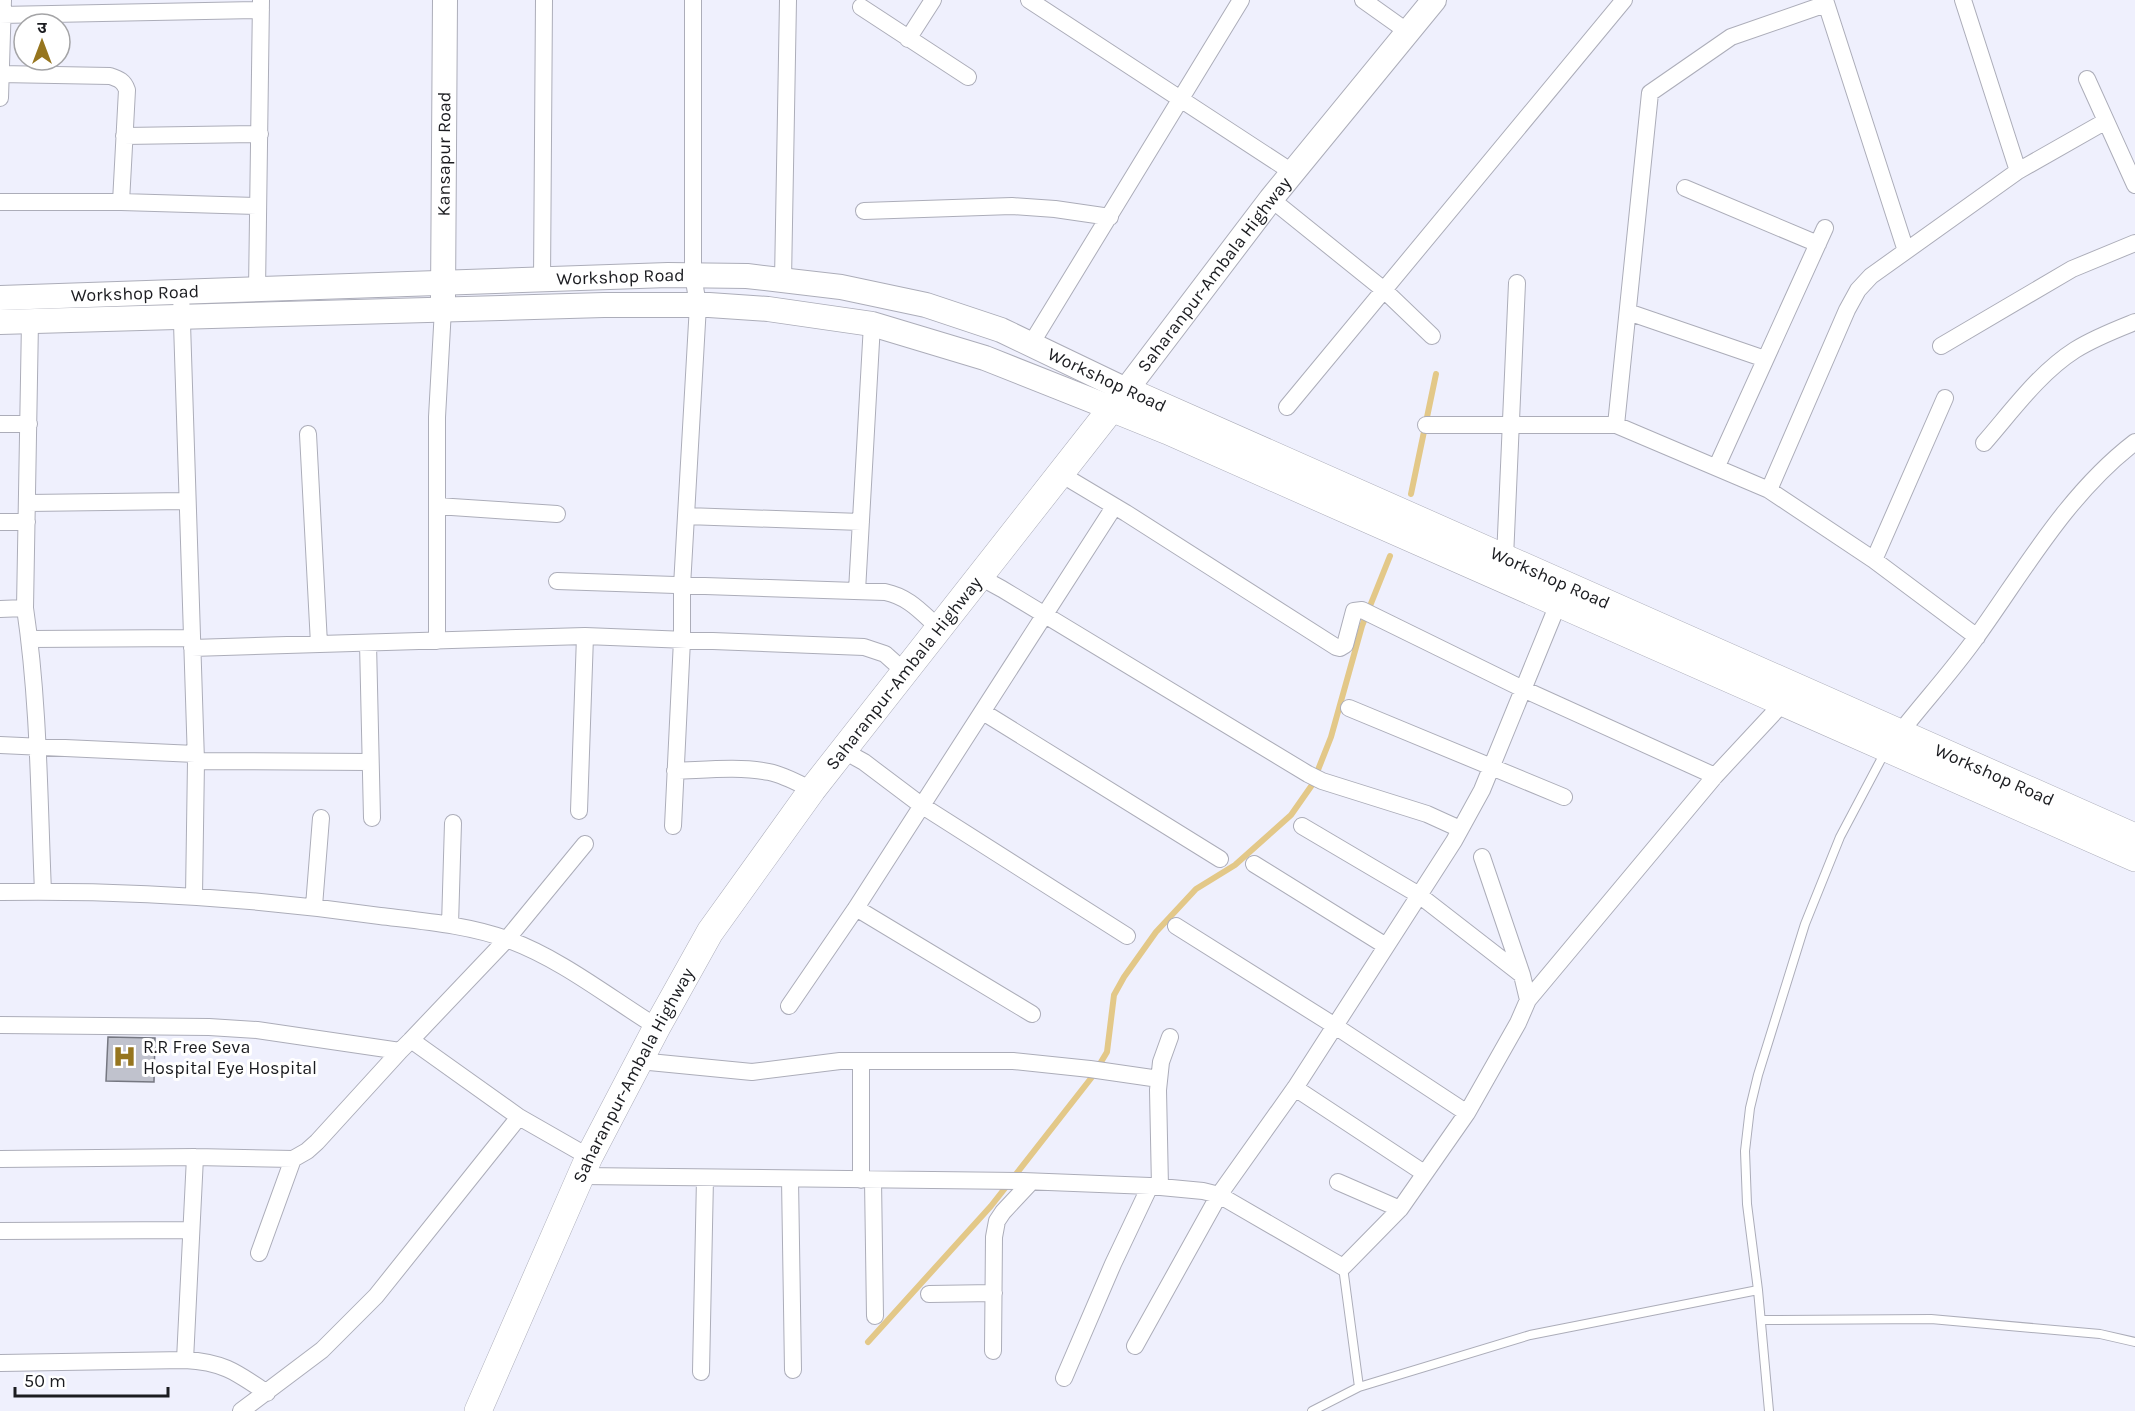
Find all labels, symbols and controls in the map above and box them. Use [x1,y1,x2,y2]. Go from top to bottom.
north arrow [12,12,72,72]
text: उ [37,18,47,37]
street label: Kansapur Road [433,92,455,216]
street label: Saharanpur-Ambala Highway [1133,172,1296,376]
street label: Workshop Road [556,264,685,290]
street label: Workshop Road [70,280,200,307]
street label: Workshop Road [1044,343,1170,417]
street label: Workshop Road [1487,542,1613,614]
street label: Saharanpur-Ambala Highway [821,572,987,774]
street label: Workshop Road [1931,739,2058,811]
street label: Saharanpur-Ambala Highway [568,963,699,1186]
place label: R.R Free Seva Hospital Eye Hospital [143,1036,317,1079]
hospital icon: R.R Free Seva Hospital Eye Hospital [112,1044,138,1070]
scale bar [15,1360,168,1398]
text: 50 m [24,1370,66,1392]

